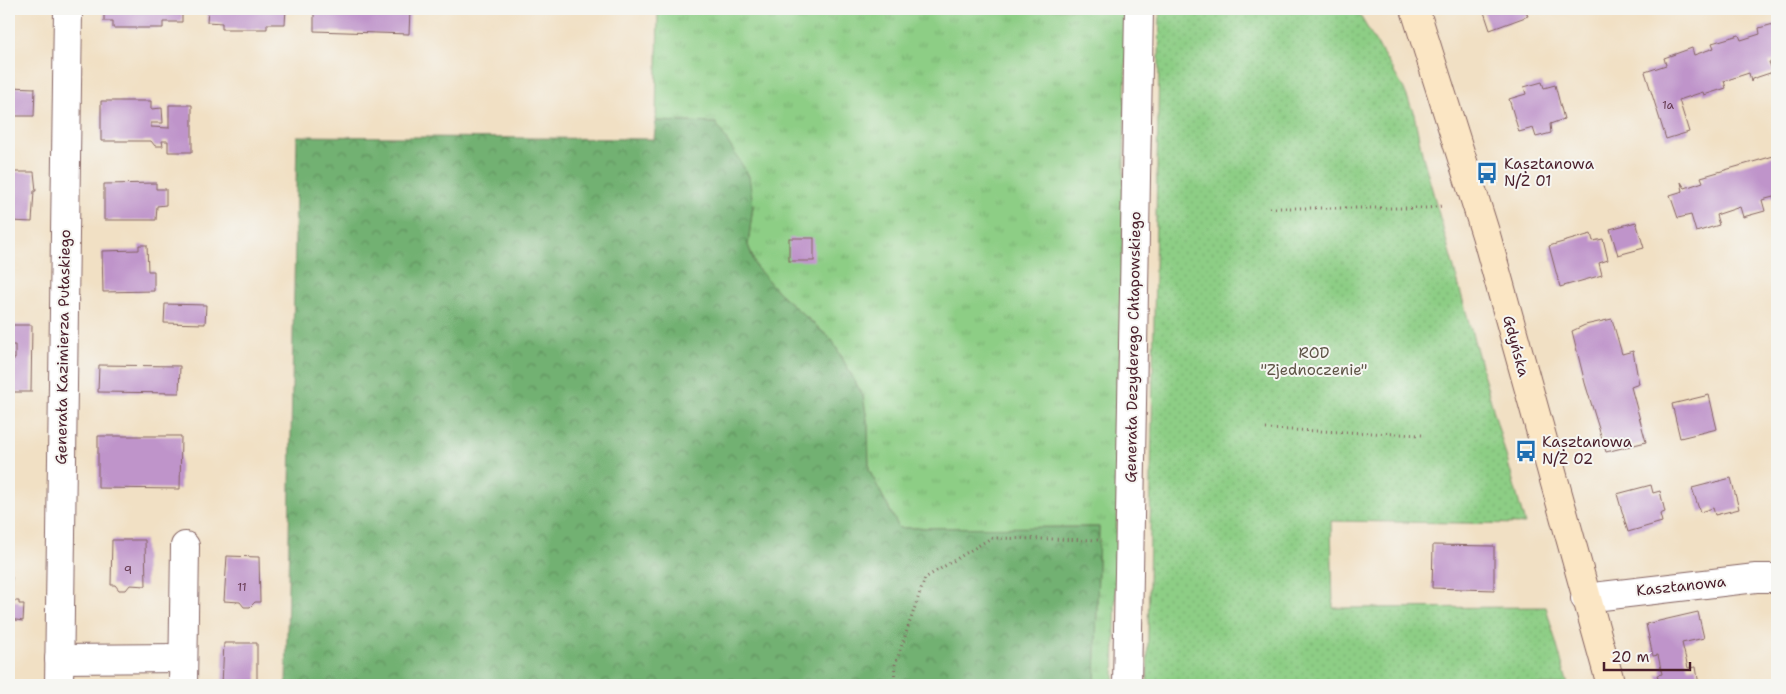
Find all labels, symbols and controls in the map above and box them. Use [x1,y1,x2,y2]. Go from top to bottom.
house number: 1a [1662,97,1675,113]
place label: Kasztanowa N/Ż 01 [1504,154,1595,191]
bus stop icon: Kasztanowa N/Ż 01 [1474,160,1500,186]
street label: Generała Dezyderego Chłapowskiego [1121,211,1145,483]
street label: Generała Kazimierza Pułaskiego [51,229,75,465]
street label: Gdyńska [1498,313,1534,380]
park label: ROD "Zjednoczenie" [1260,343,1368,380]
place label: Kasztanowa N/Ż 02 [1542,432,1633,469]
bus stop icon: Kasztanowa N/Ż 02 [1513,438,1539,464]
house number: 9 [124,562,132,578]
street label: Kasztanowa [1635,571,1727,601]
house number: 11 [237,579,247,595]
scale bar [1604,639,1690,671]
text: 20 m [1611,647,1650,667]

